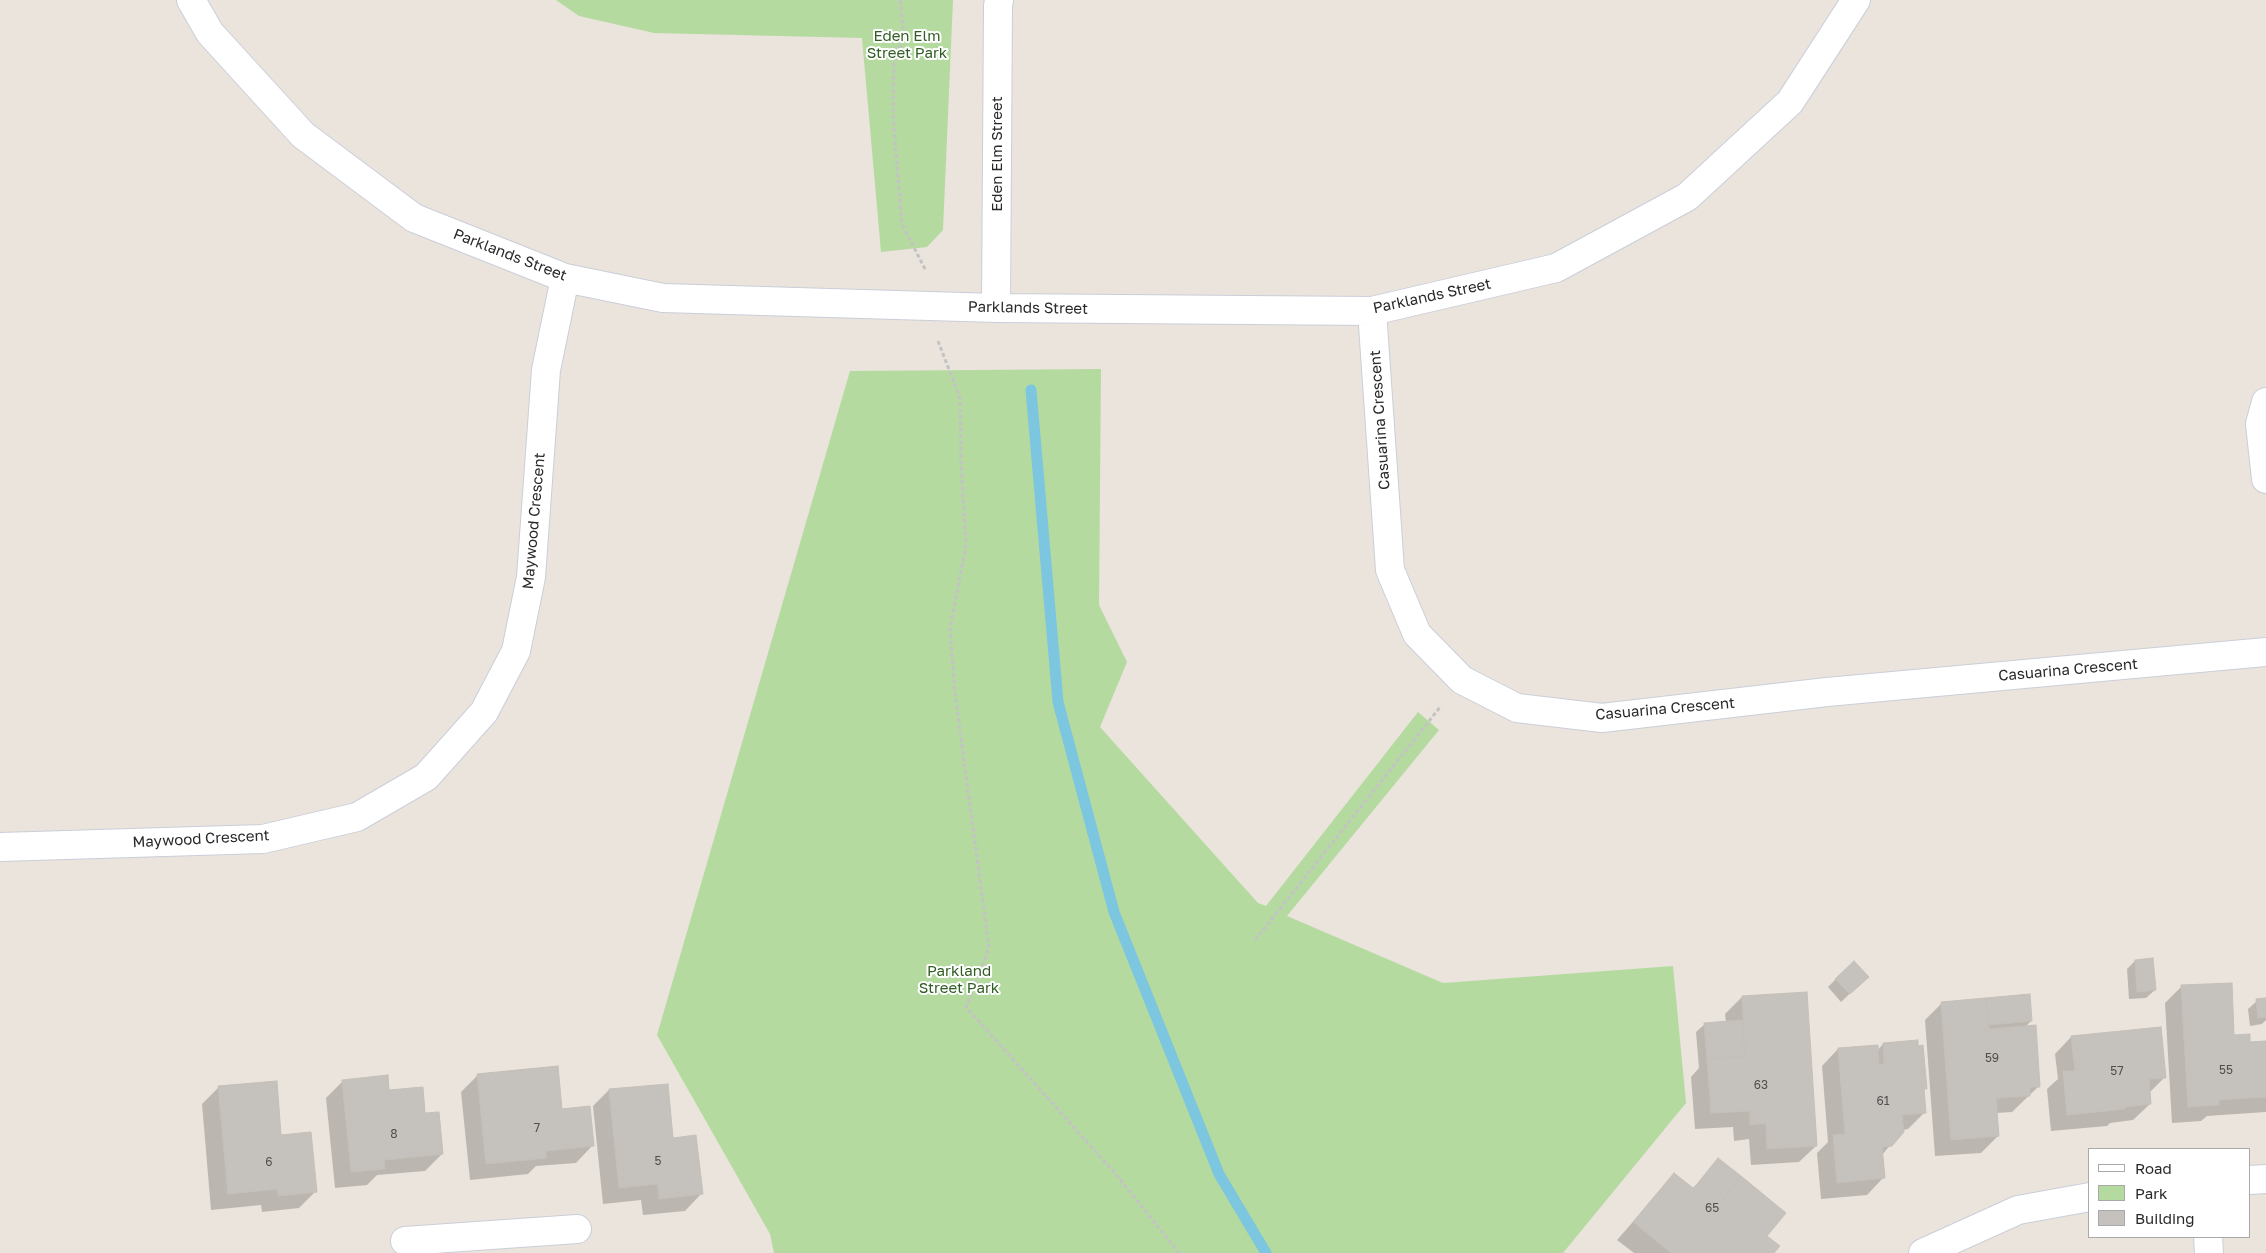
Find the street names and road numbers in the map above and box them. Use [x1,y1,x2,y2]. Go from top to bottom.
street label: Eden Elm Street [988,96,1006,212]
street label: Parklands Street [451,225,569,285]
street label: Parklands Street [1371,275,1493,317]
street label: Parklands Street [968,298,1088,318]
street label: Casuarina Crescent [1366,350,1394,490]
street label: Maywood Crescent [519,452,549,590]
street label: Casuarina Crescent [1997,655,2139,685]
street label: Casuarina Crescent [1594,694,1736,724]
street label: Maywood Crescent [132,826,270,852]

